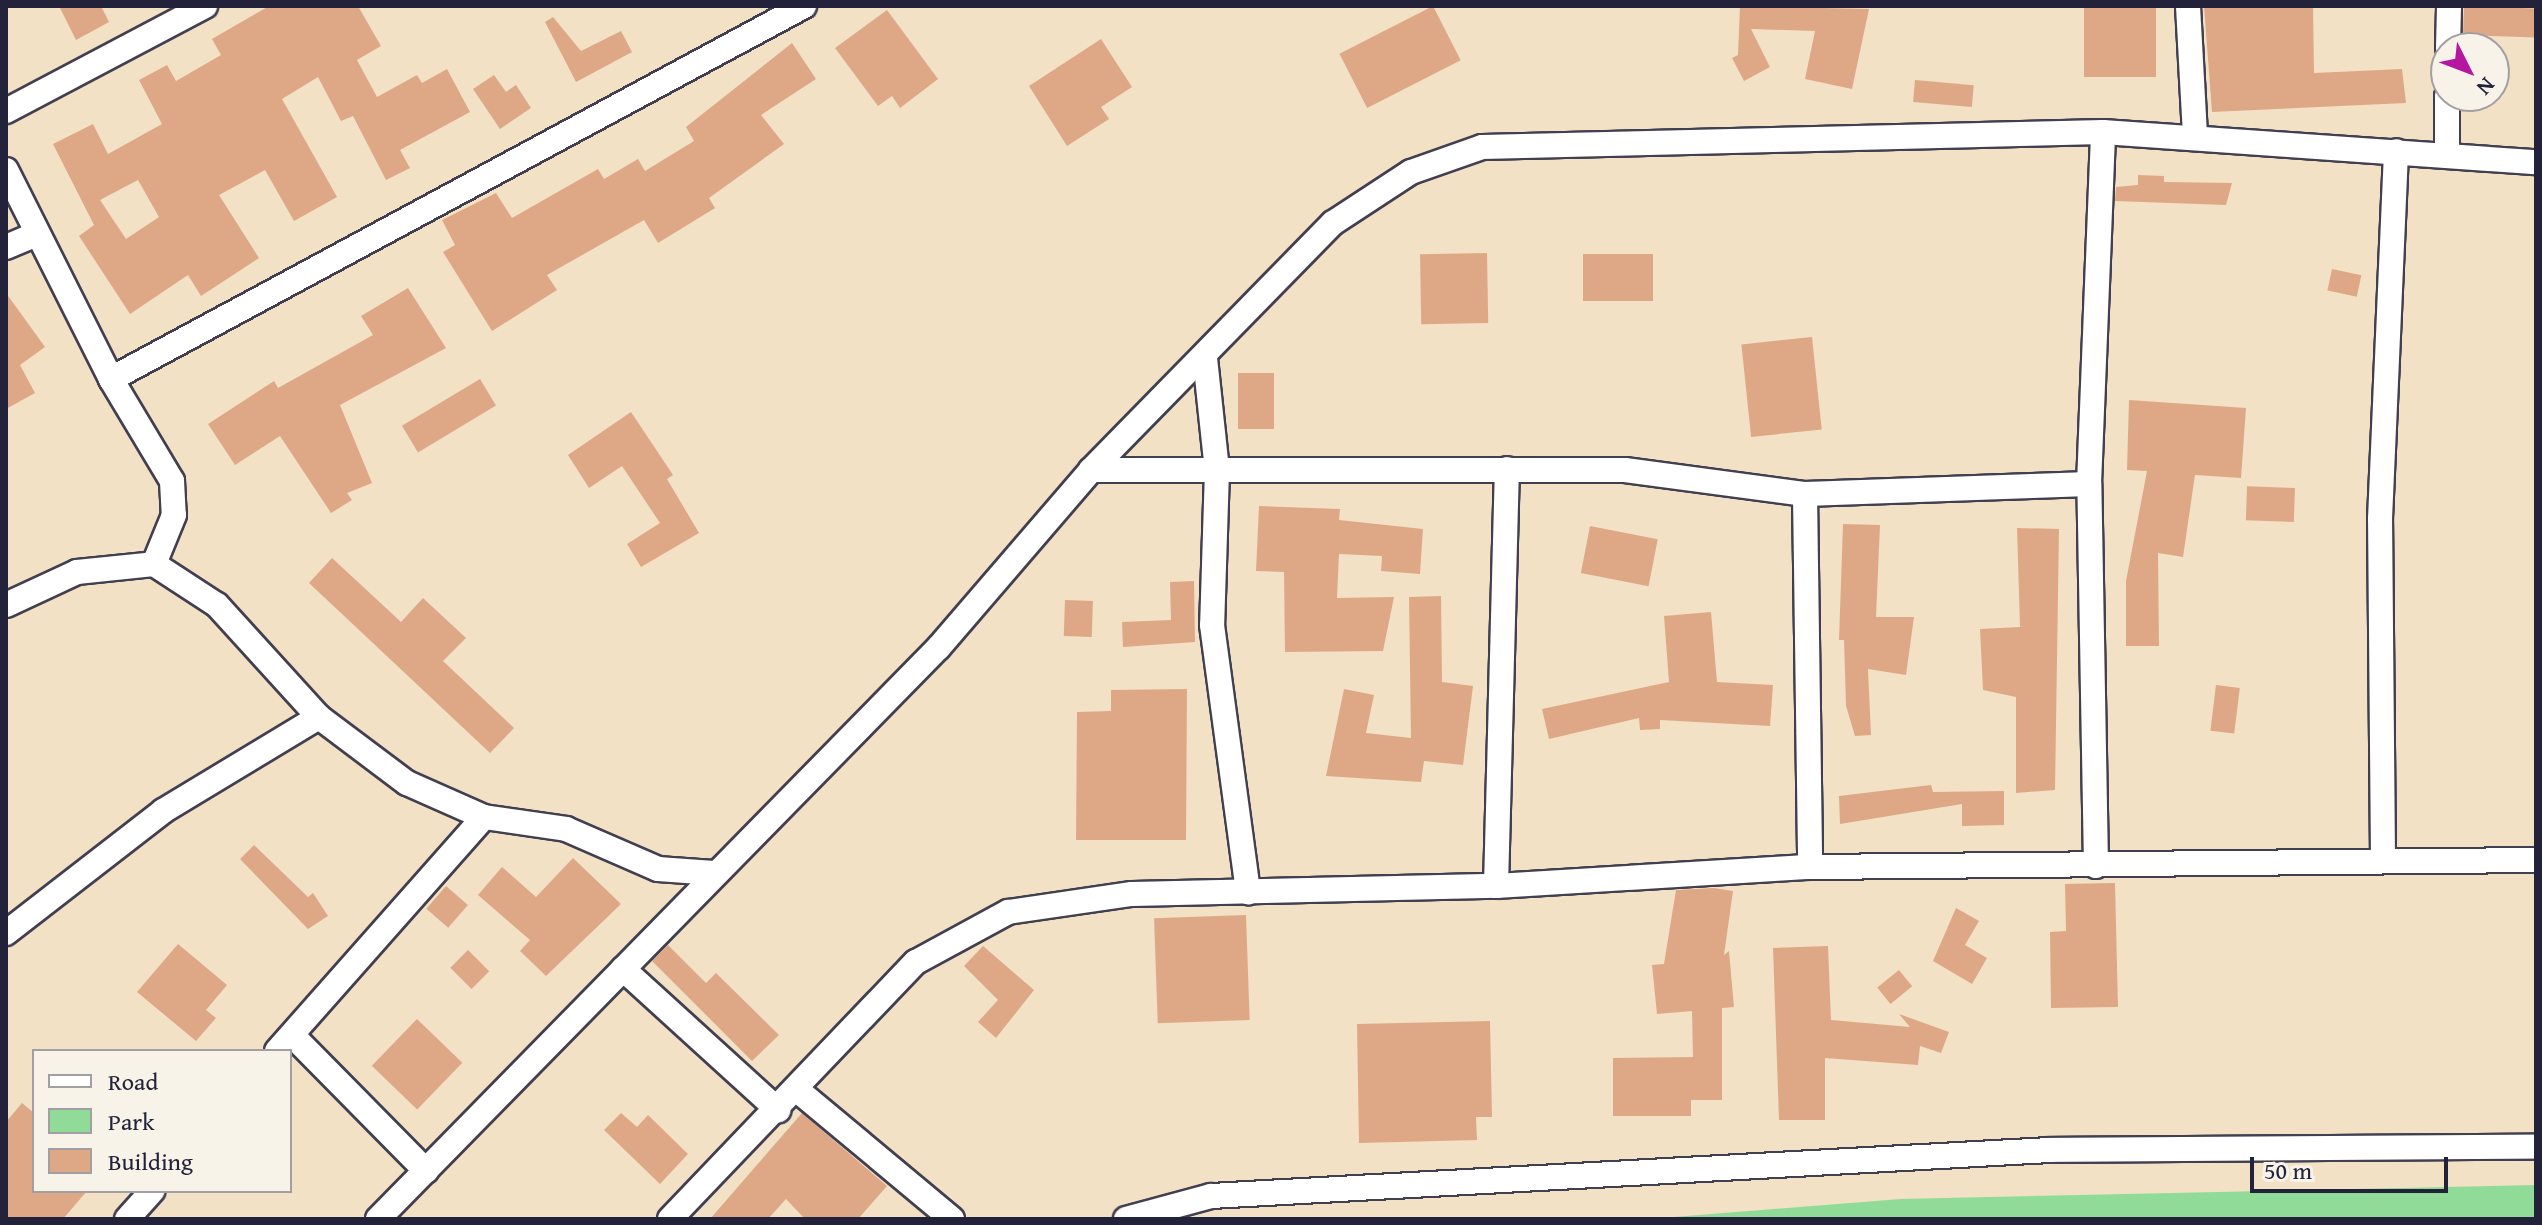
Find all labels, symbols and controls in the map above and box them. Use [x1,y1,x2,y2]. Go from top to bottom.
north arrow [2430,32,2510,112]
text: N [2470,71,2503,103]
legend [32,1049,292,1193]
text: Road [108,1064,158,1099]
text: Park [108,1104,154,1139]
scale bar [2254,1141,2452,1191]
text: Building [108,1144,193,1179]
text: 50 m [2264,1153,2312,1188]

